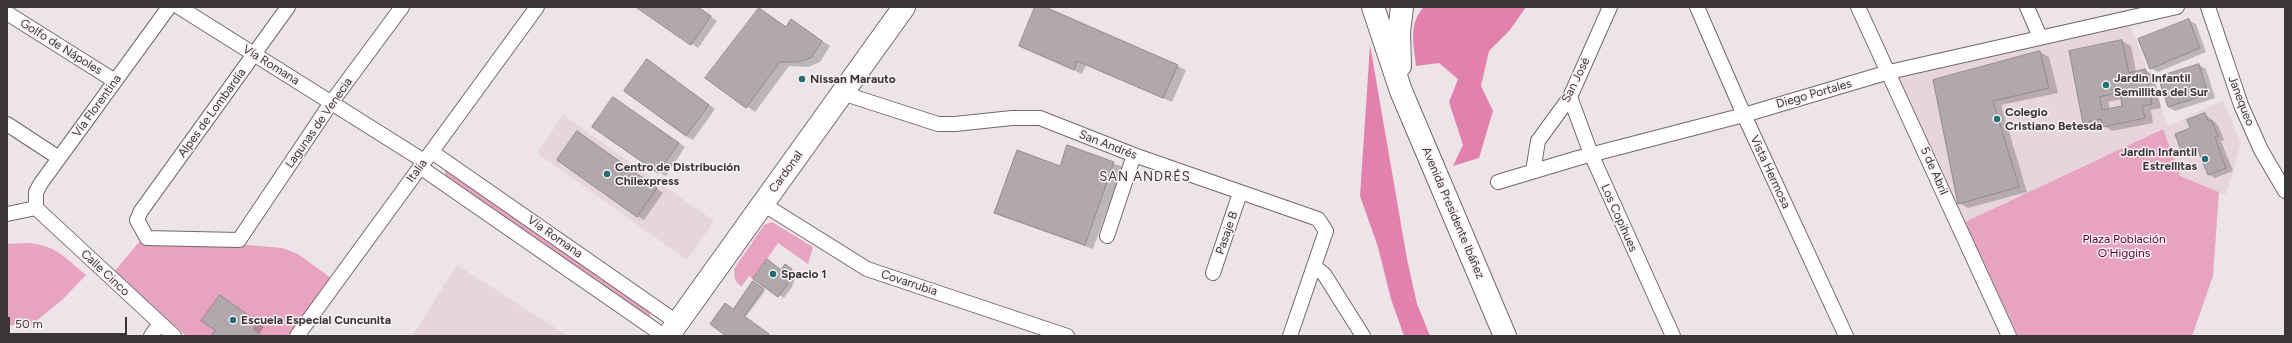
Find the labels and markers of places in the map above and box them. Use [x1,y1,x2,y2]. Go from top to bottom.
place label: Jardin Infantil Semillitas del Sur [2114,71,2208,99]
place label: Nissan Marauto [810,72,896,86]
marker: Nissan Marauto [797,74,807,84]
marker: Jardin Infantil Semillitas del Sur [2101,80,2111,90]
place label: Colegio Cristiano Betesda [2005,105,2102,133]
marker: Colegio Cristiano Betesda [1992,114,2002,124]
place label: Jardin Infantil Estrellitas [2120,145,2197,173]
marker: Jardin Infantil Estrellitas [2200,154,2210,164]
place label: Centro de Distribución Chilexpress [615,160,740,188]
marker: Centro de Distribución Chilexpress [602,169,612,179]
place label: Spacio 1 [781,267,826,281]
marker: Spacio 1 [768,269,778,279]
place label: Escuela Especial Cuncunita [241,313,391,327]
marker: Escuela Especial Cuncunita [228,315,238,325]

